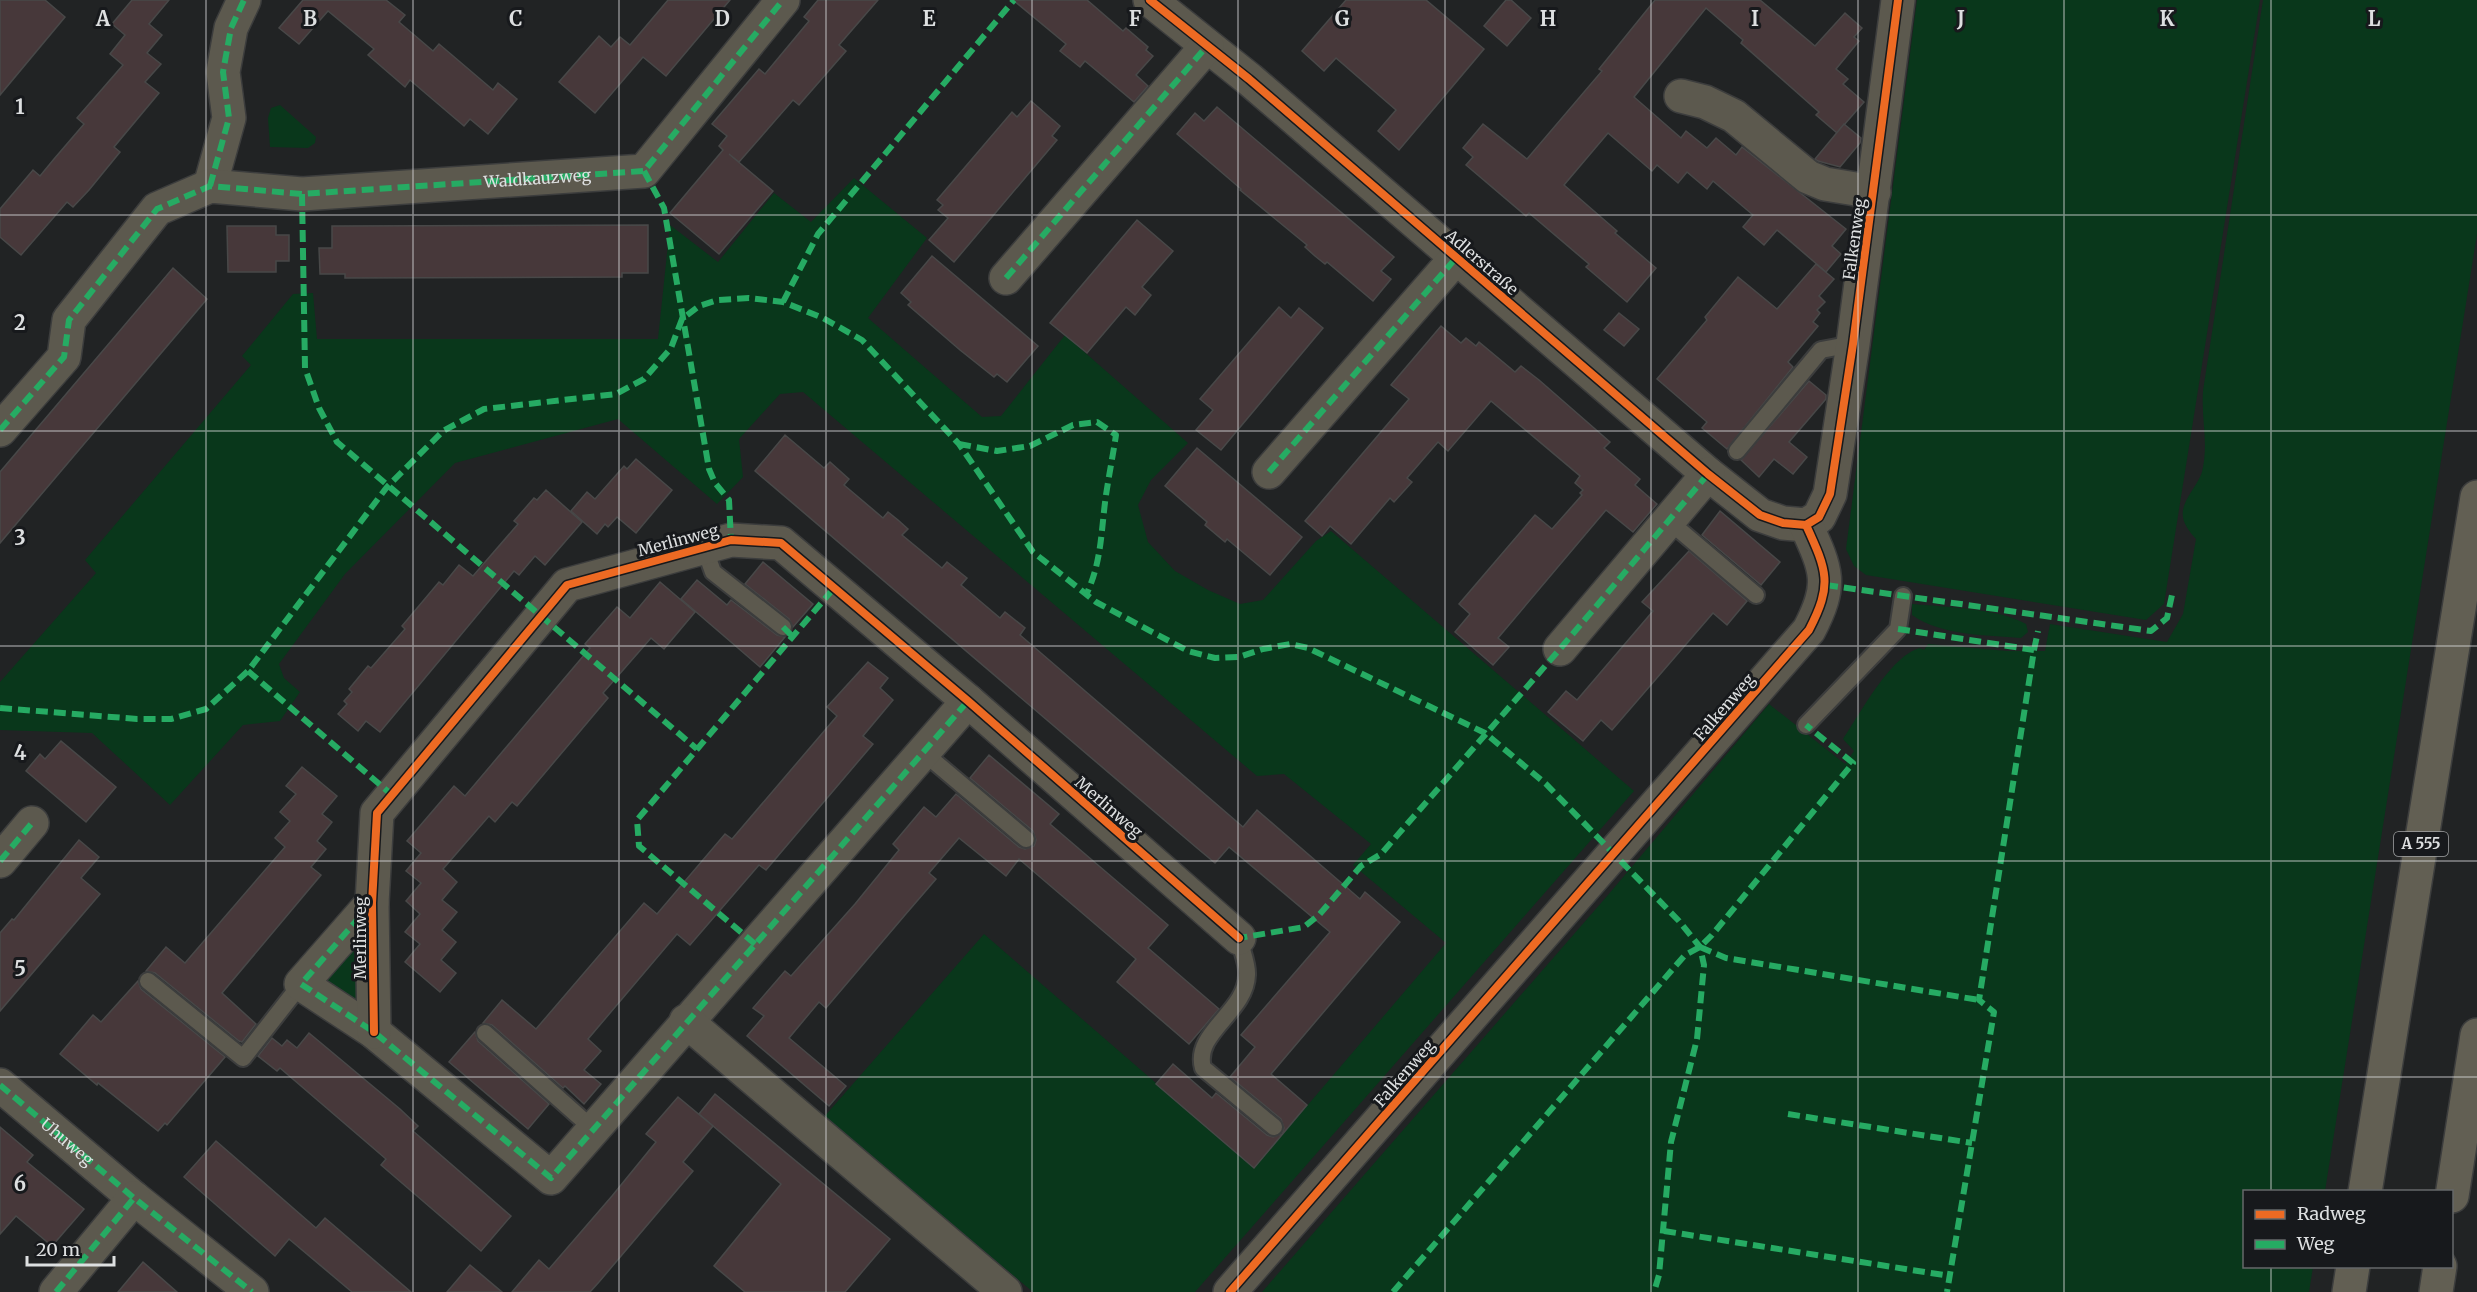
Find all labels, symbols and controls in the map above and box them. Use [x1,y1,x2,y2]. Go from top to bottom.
text: A [95,6,111,31]
text: B [303,6,317,31]
text: C [509,6,523,31]
text: D [714,6,730,31]
text: E [922,6,936,31]
text: F [1129,6,1142,31]
text: G [1335,6,1350,31]
text: H [1540,6,1556,31]
text: I [1751,6,1759,31]
text: J [1956,6,1965,31]
text: K [2160,6,2175,31]
text: L [2368,6,2381,31]
text: 1 [15,94,25,119]
street label: Waldkauzweg [482,165,592,192]
street label: Falkenweg [1838,196,1870,281]
street label: Adlerstraße [1441,224,1523,299]
text: 2 [14,310,26,335]
street label: Merlinweg [635,520,721,560]
text: 3 [14,525,26,550]
street label: Falkenweg [1689,669,1759,745]
text: 4 [14,740,27,765]
street label: Merlinweg [1071,772,1147,842]
road number: A 555 [2394,832,2448,856]
street label: Merlinweg [350,896,370,979]
text: 5 [14,956,26,981]
street label: Falkenweg [1369,1035,1439,1111]
street label: Uhuweg [37,1114,98,1170]
text: 6 [14,1171,26,1196]
legend [2243,1190,2453,1268]
text: Radweg [2297,1202,2366,1225]
scale bar [27,1229,114,1267]
text: Weg [2296,1232,2335,1255]
text: 20 m [36,1238,80,1261]

